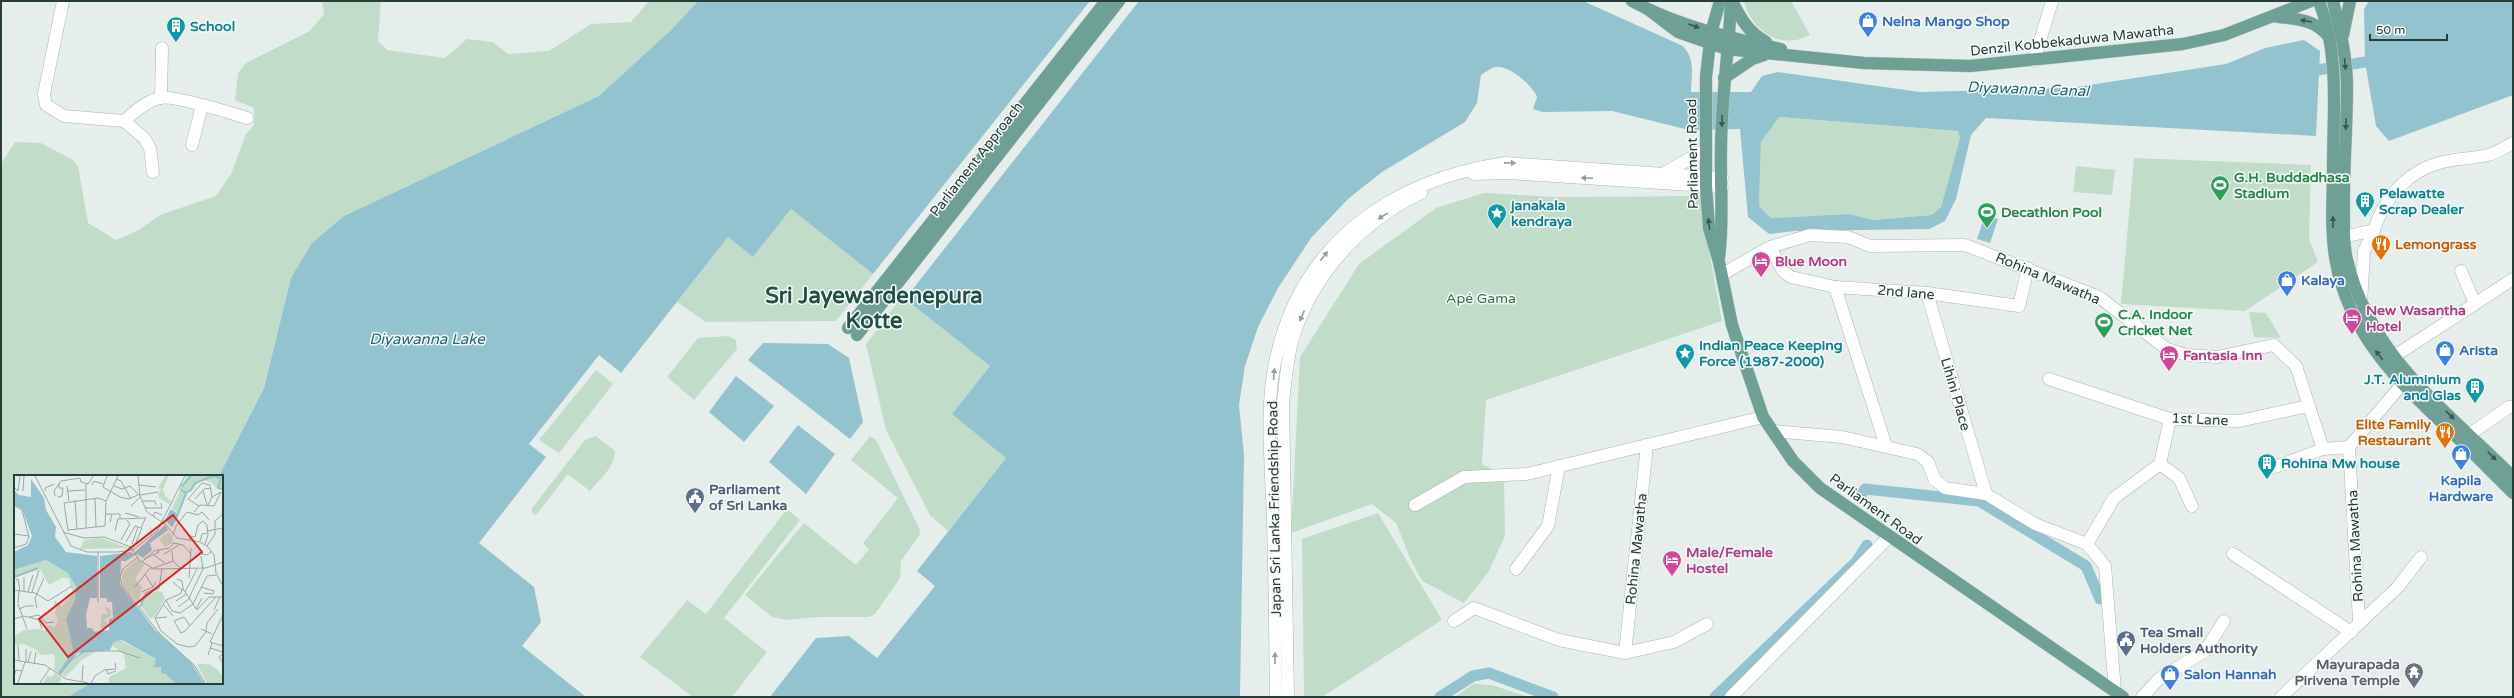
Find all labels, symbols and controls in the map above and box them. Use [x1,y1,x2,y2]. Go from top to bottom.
shop icon: Nelna Mango Shop [1857,10,1879,38]
place label: Nelna Mango Shop [1882,13,2010,30]
building icon: School [165,15,187,43]
scale bar [2370,16,2447,42]
place label: School [190,18,235,35]
one-way arrow [2300,18,2312,24]
street label: Denzil Kobbekaduwa Mawatha [1969,21,2175,60]
text: 50 m [2376,23,2405,37]
one-way arrow [1688,24,1700,30]
one-way arrow [2342,58,2349,70]
water label: Diyawanna Canal [1967,78,2092,100]
street label: Parliament Approach [926,99,1026,220]
street label: Parliament Road [1683,99,1702,209]
one-way arrow [1719,115,1725,128]
one-way arrow [2343,118,2349,131]
one-way arrow [1504,160,1517,166]
place label: G.H. Buddadhasa Stadium [2234,169,2350,202]
one-way arrow [1581,174,1593,181]
sports icon: G.H. Buddadhasa Stadium [2209,174,2231,202]
place label: Pelawatte Scrap Dealer [2379,185,2464,218]
building icon: Pelawatte Scrap Dealer [2354,190,2376,218]
place label: janakala kendraya [1510,197,1572,230]
sports icon: Decathlon Pool [1976,201,1998,229]
place icon: janakala kendraya [1486,202,1508,230]
place label: Decathlon Pool [2001,204,2102,221]
one-way arrow [1377,212,1388,220]
one-way arrow [2330,215,2336,228]
one-way arrow [1706,218,1712,230]
restaurant icon: Lemongrass [2370,233,2392,261]
place label: Lemongrass [2395,236,2477,253]
street label: Rohina Mawatha [1993,249,2103,308]
hotel icon: Blue Moon [1750,250,1772,278]
one-way arrow [1319,251,1328,262]
place label: Blue Moon [1775,253,1847,270]
shop icon: Kalaya [2276,269,2298,297]
place label: Kalaya [2301,272,2345,289]
street label: 2nd lane [1877,282,1935,303]
district label: Sri Jayewardenepura Kotte [765,283,983,334]
park label: Apé Gama [1446,290,1516,307]
place label: New Wasantha Hotel [2366,302,2466,335]
place label: C.A. Indoor Cricket Net [2118,306,2193,339]
hotel icon: New Wasantha Hotel [2341,307,2363,335]
one-way arrow [1299,310,1305,321]
sports icon: C.A. Indoor Cricket Net [2093,311,2115,339]
water label: Diyawanna Lake [369,330,486,348]
place label: Indian Peace Keeping Force (1987-2000) [1699,337,1843,370]
shop icon: Arista [2434,339,2456,367]
place icon: Indian Peace Keeping Force (1987-2000) [1674,342,1696,370]
place label: Arista [2459,342,2498,359]
hotel icon: Fantasia Inn [2158,344,2180,372]
place label: Fantasia Inn [2183,347,2263,364]
one-way arrow [2374,350,2383,361]
street label: Lihini Place [1937,356,1974,433]
one-way arrow [1271,368,1277,380]
place label: J.T. Aluminium and Glas [2363,371,2461,404]
building icon: J.T. Aluminium and Glas [2464,376,2486,404]
street label: Japan Sri Lanka Friendship Road [1264,401,1285,617]
street label: 1st Lane [2171,410,2229,429]
one-way arrow [2445,411,2455,420]
place label: Elite Family Restaurant [2356,416,2432,449]
restaurant icon: Elite Family Restaurant [2434,421,2456,449]
shop icon: Kapila Hardware [2450,443,2472,471]
one-way arrow [2487,451,2497,461]
building icon: Rohina Mw house [2256,452,2278,480]
place label: Rohina Mw house [2281,455,2400,472]
street label: Parliament Road [1826,470,1925,549]
place label: Kapila Hardware [2429,472,2493,505]
inset map [14,475,223,684]
place label: Parliament of Sri Lanka [709,481,787,514]
public building icon: Parliament of Sri Lanka [684,486,706,514]
street label: Rohina Mawatha [2344,489,2367,602]
street label: Rohina Mawatha [1622,492,1651,606]
place label: Male/Female Hostel [1686,544,1773,577]
hotel icon: Male/Female Hostel [1661,549,1683,577]
place label: Tea Small Holders Authority [2139,624,2258,657]
public building icon: Tea Small Holders Authority [2115,629,2137,657]
one-way arrow [1272,651,1278,664]
place label: Mayurapada Pirivena Temple [2294,656,2400,689]
temple icon: Mayurapada Pirivena Temple [2403,661,2425,689]
shop icon: Salon Hannah [2159,663,2181,691]
place label: Salon Hannah [2184,666,2277,683]

